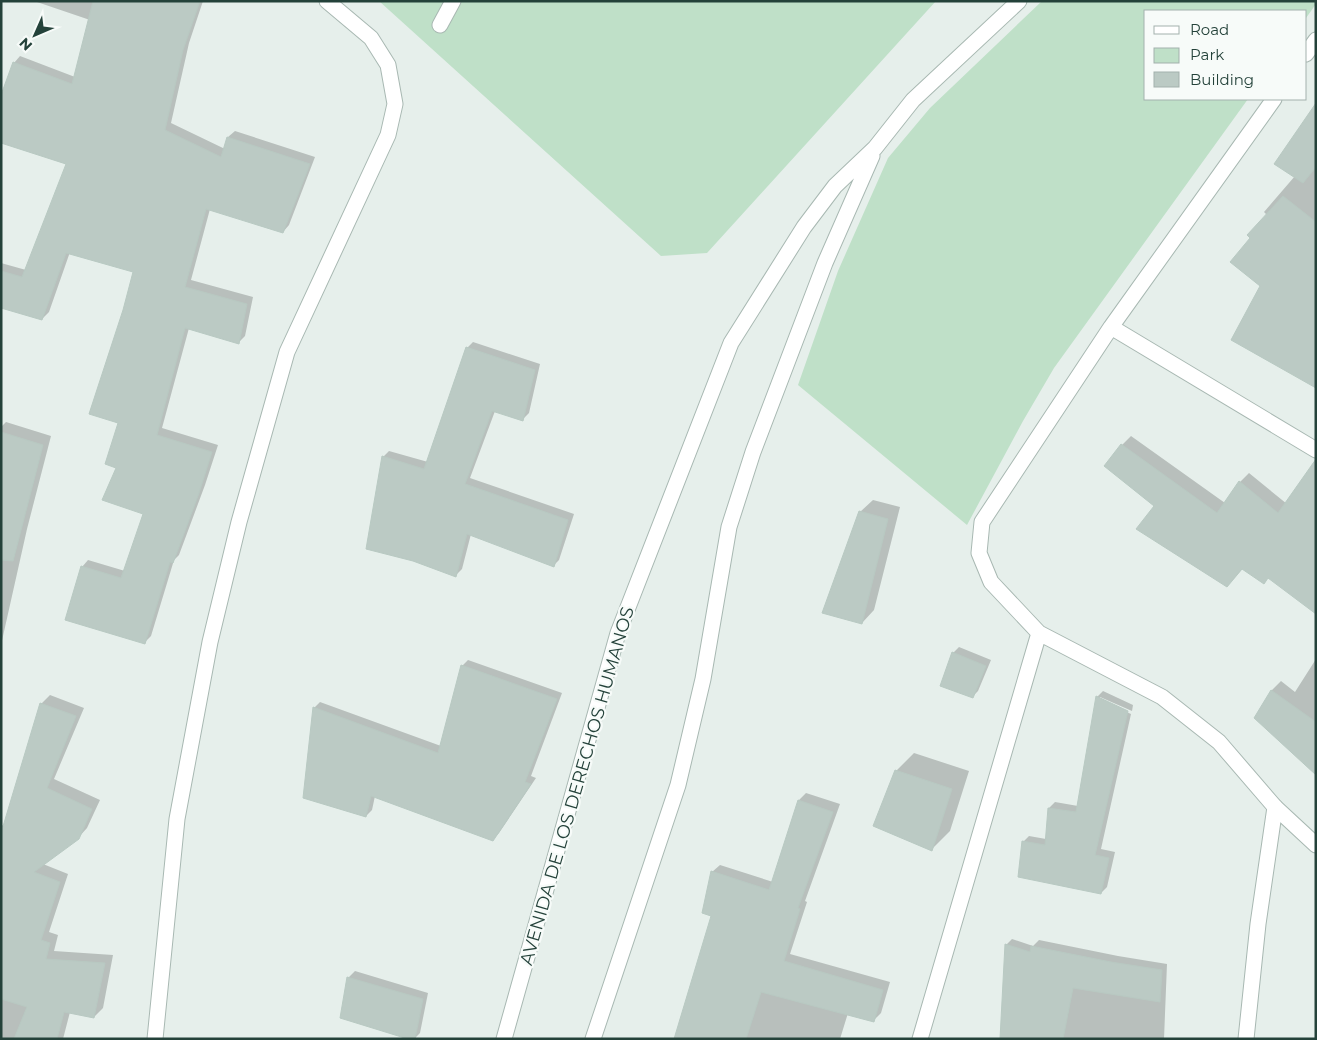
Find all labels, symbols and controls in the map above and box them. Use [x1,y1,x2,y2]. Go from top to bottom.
north arrow [10,10,60,60]
legend [1144,10,1307,100]
text: Road [1190,20,1229,39]
text: N [15,34,36,55]
text: Park [1190,45,1224,64]
text: Building [1190,70,1254,89]
street label: AVENIDA DE LOS DERECHOS HUMANOS [515,604,639,968]

